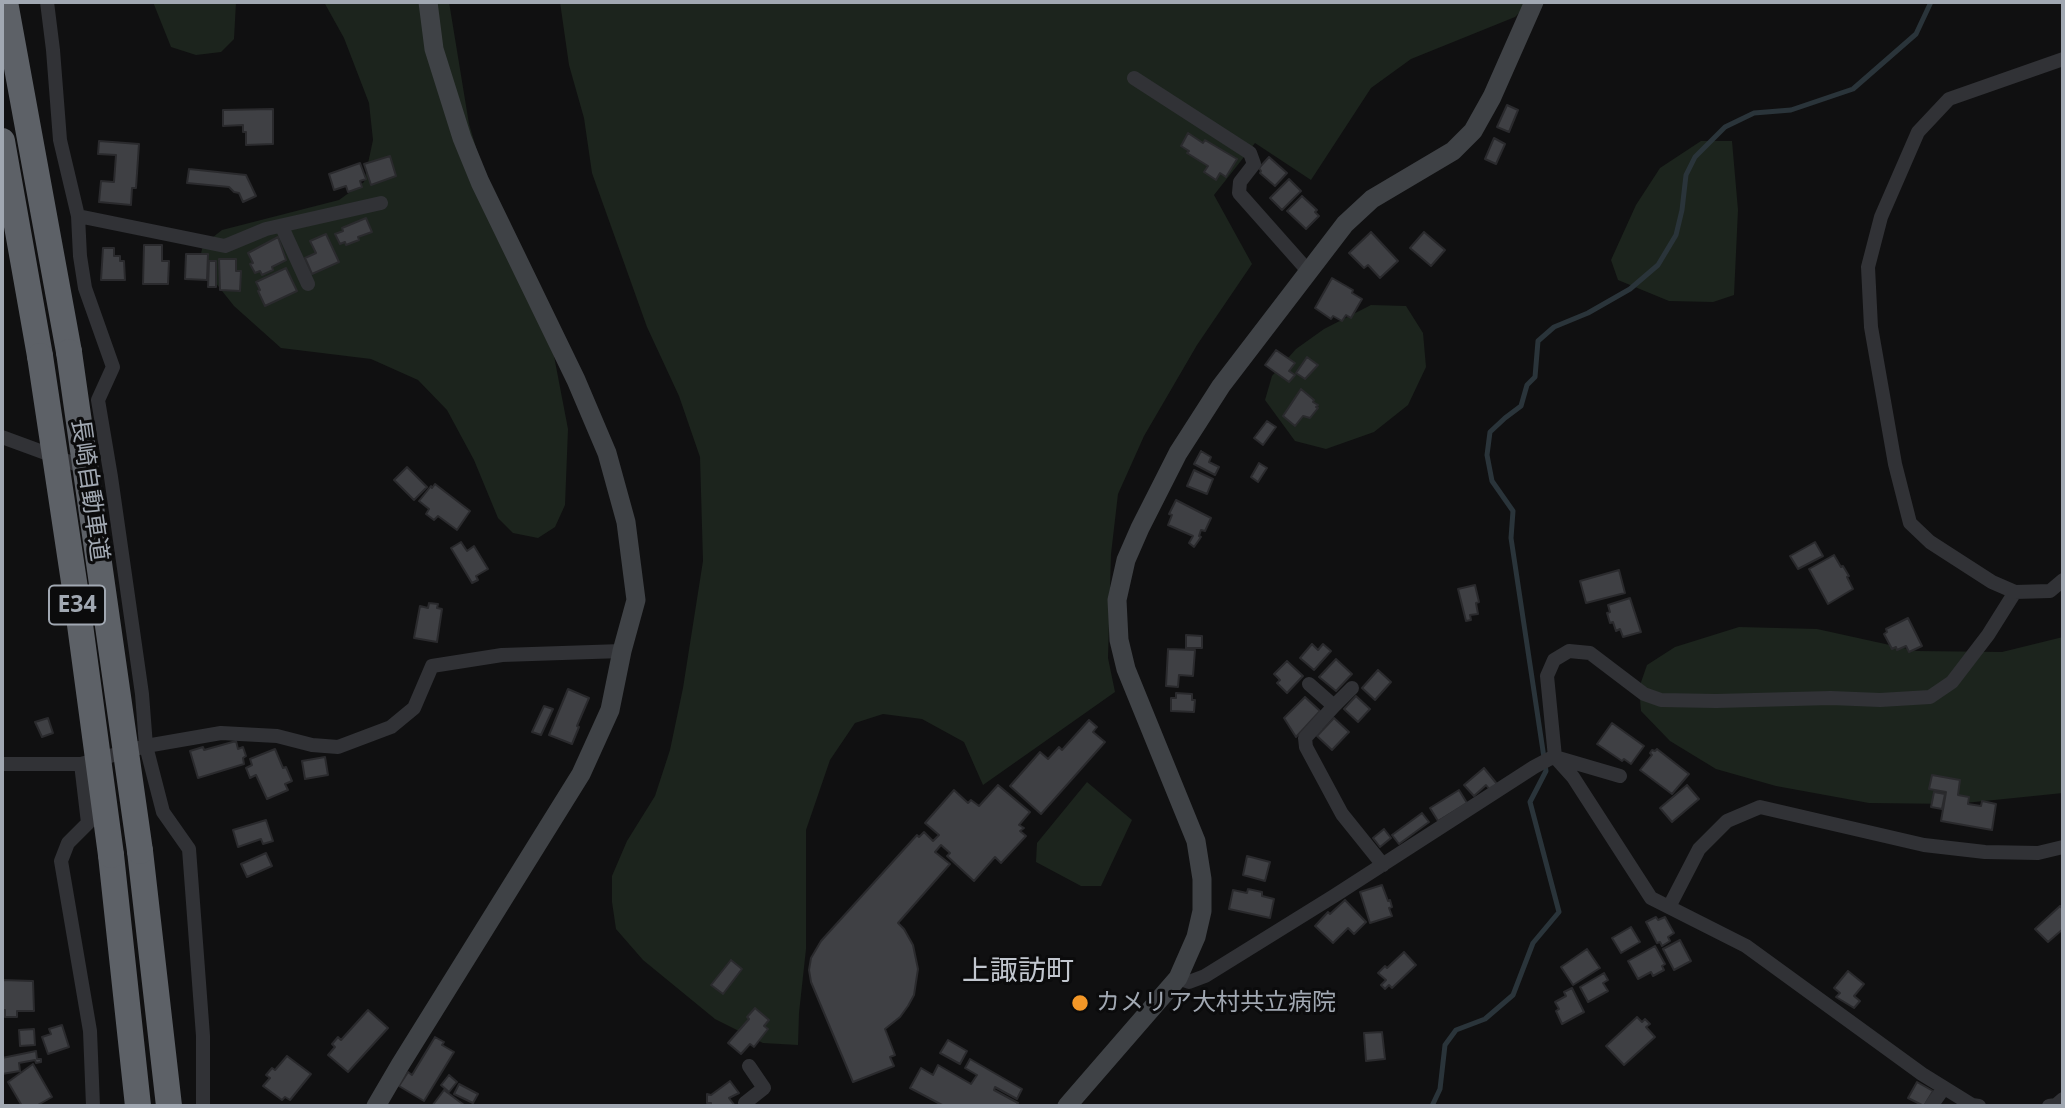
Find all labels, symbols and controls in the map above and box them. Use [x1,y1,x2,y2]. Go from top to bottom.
street label: 長崎自動車道 [65,417,113,563]
road number: E34 [49,586,105,624]
district label: 上諏訪町 [962,955,1074,989]
place label: カメリア大村共立病院 [1096,989,1336,1017]
marker: カメリア大村共立病院 [1070,993,1090,1013]

